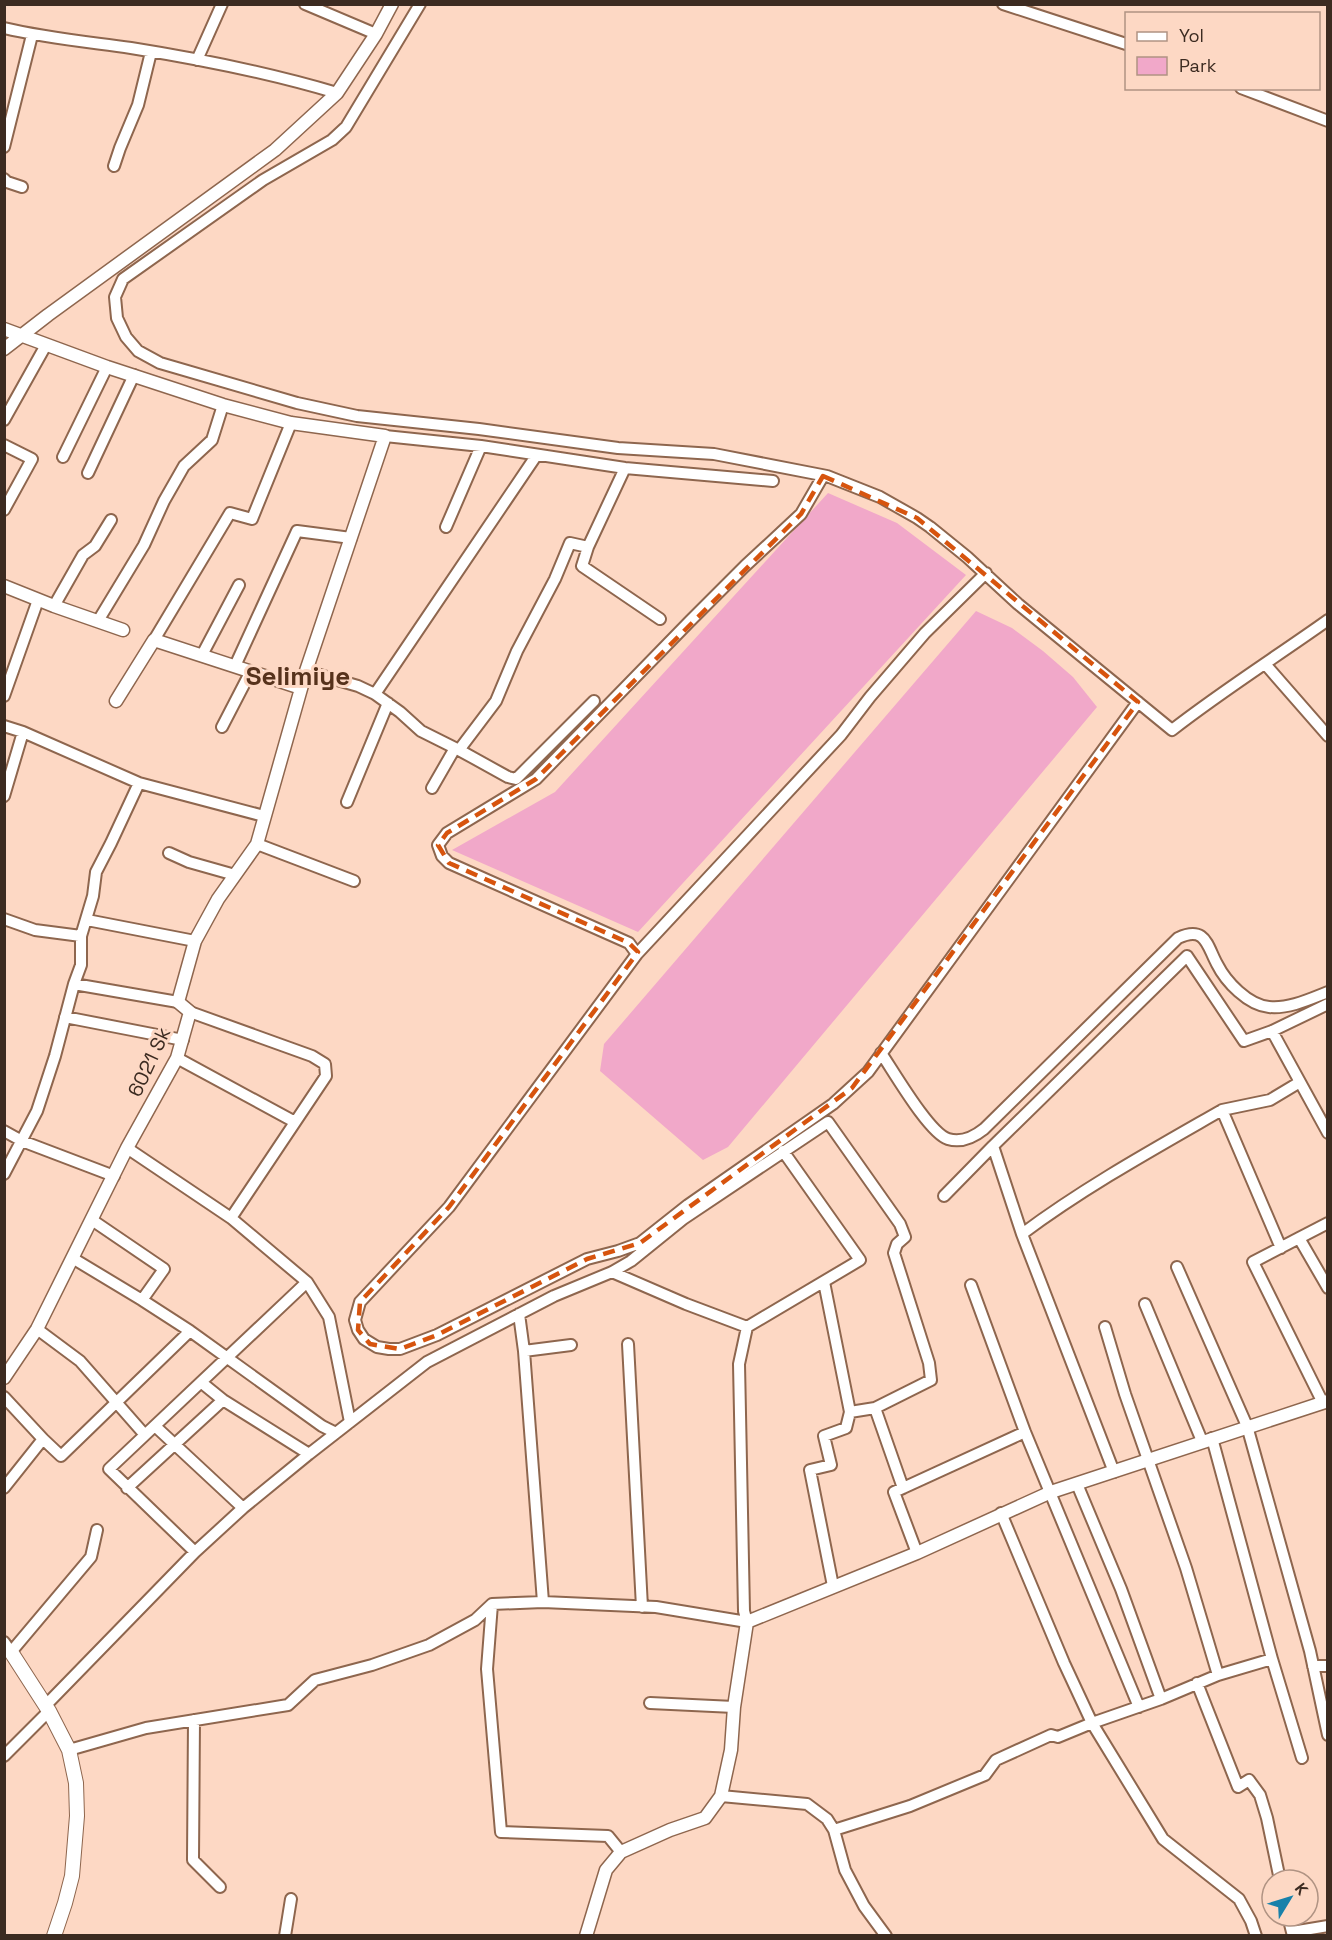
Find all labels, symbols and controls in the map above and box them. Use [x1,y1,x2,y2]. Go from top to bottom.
legend [1125,12,1320,90]
text: Yol [1179,24,1204,47]
text: Park [1179,54,1217,77]
district label: Selimiye [246,659,350,693]
street label: 6021 Sk [122,1023,176,1101]
north arrow [1260,1868,1320,1928]
text: K [1290,1879,1313,1899]

